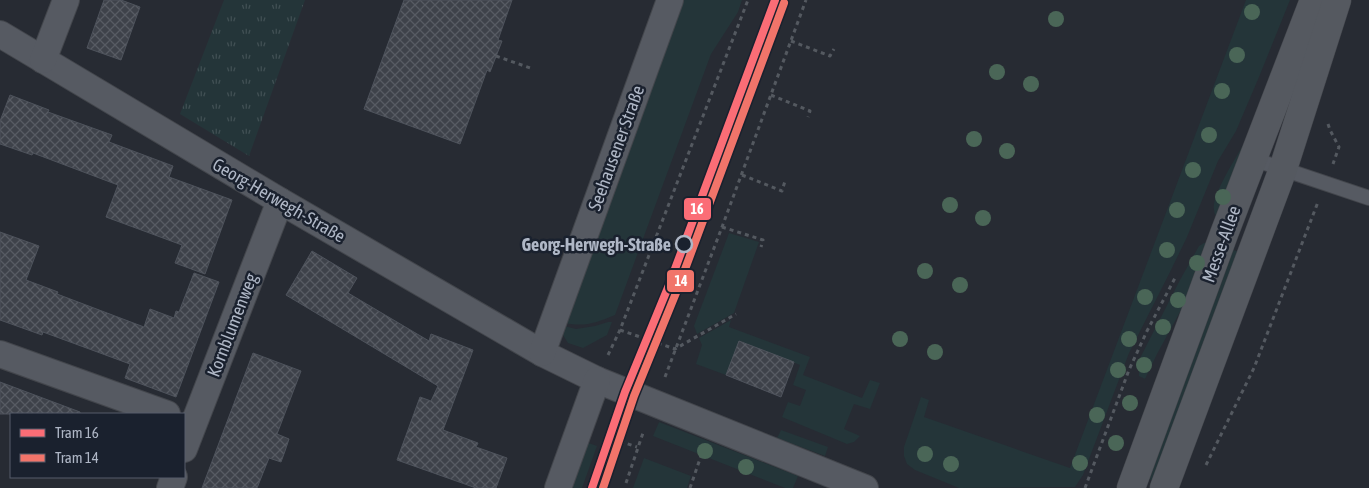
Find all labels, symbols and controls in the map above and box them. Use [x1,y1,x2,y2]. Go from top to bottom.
street label: Seehausener Straße [584,83,648,213]
street label: Georg-Herwegh-Straße [209,154,349,246]
line badge: 16 [683,197,712,221]
text: 16 [690,201,704,217]
street label: Messe-Allee [1197,203,1245,285]
place label: Georg-Herwegh-Straße [522,234,671,255]
marker: Georg-Herwegh-Straße [675,235,693,253]
line badge: 14 [666,269,695,293]
street label: Kornblumenweg [203,270,261,380]
text: 14 [674,273,688,289]
legend [10,413,185,478]
text: Tram 16 [55,424,99,441]
text: Tram 14 [55,449,99,466]

